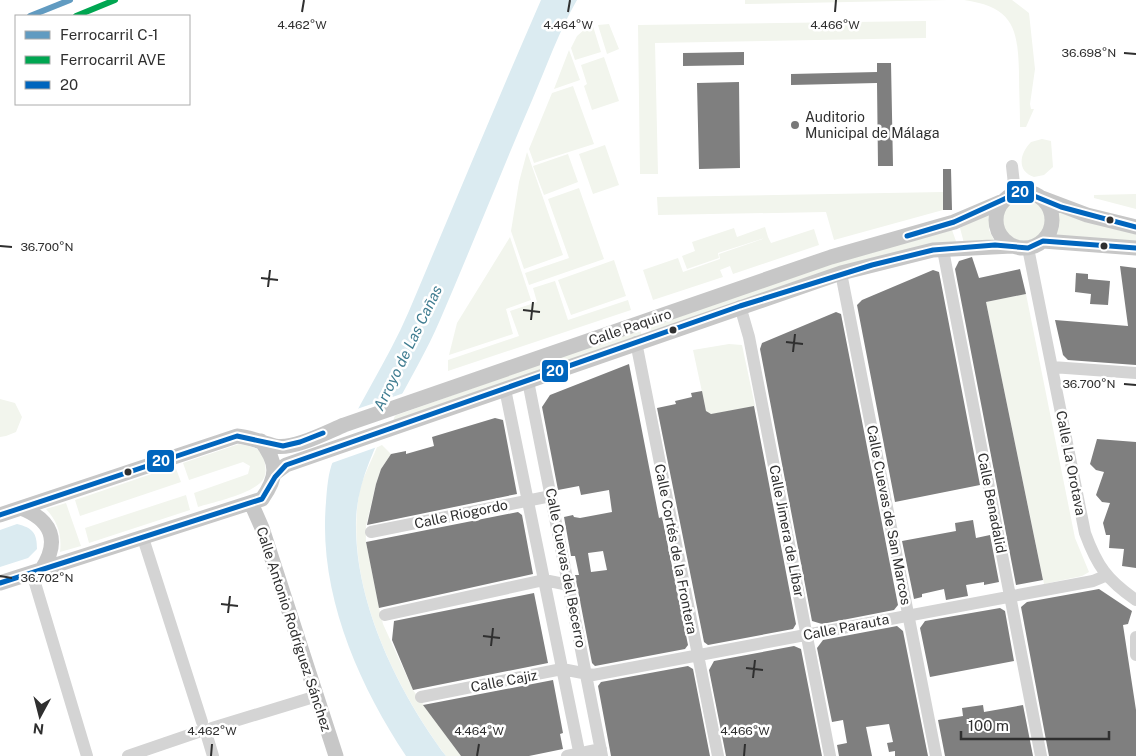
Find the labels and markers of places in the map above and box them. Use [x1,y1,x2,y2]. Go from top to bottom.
place label: Auditorio Municipal de Málaga [805,109,940,141]
marker: Auditorio Municipal de Málaga [789,119,801,131]
unlabelled marker [1105,215,1115,225]
unlabelled marker [1099,241,1109,251]
unlabelled marker [668,325,678,335]
unlabelled marker [123,467,133,477]

